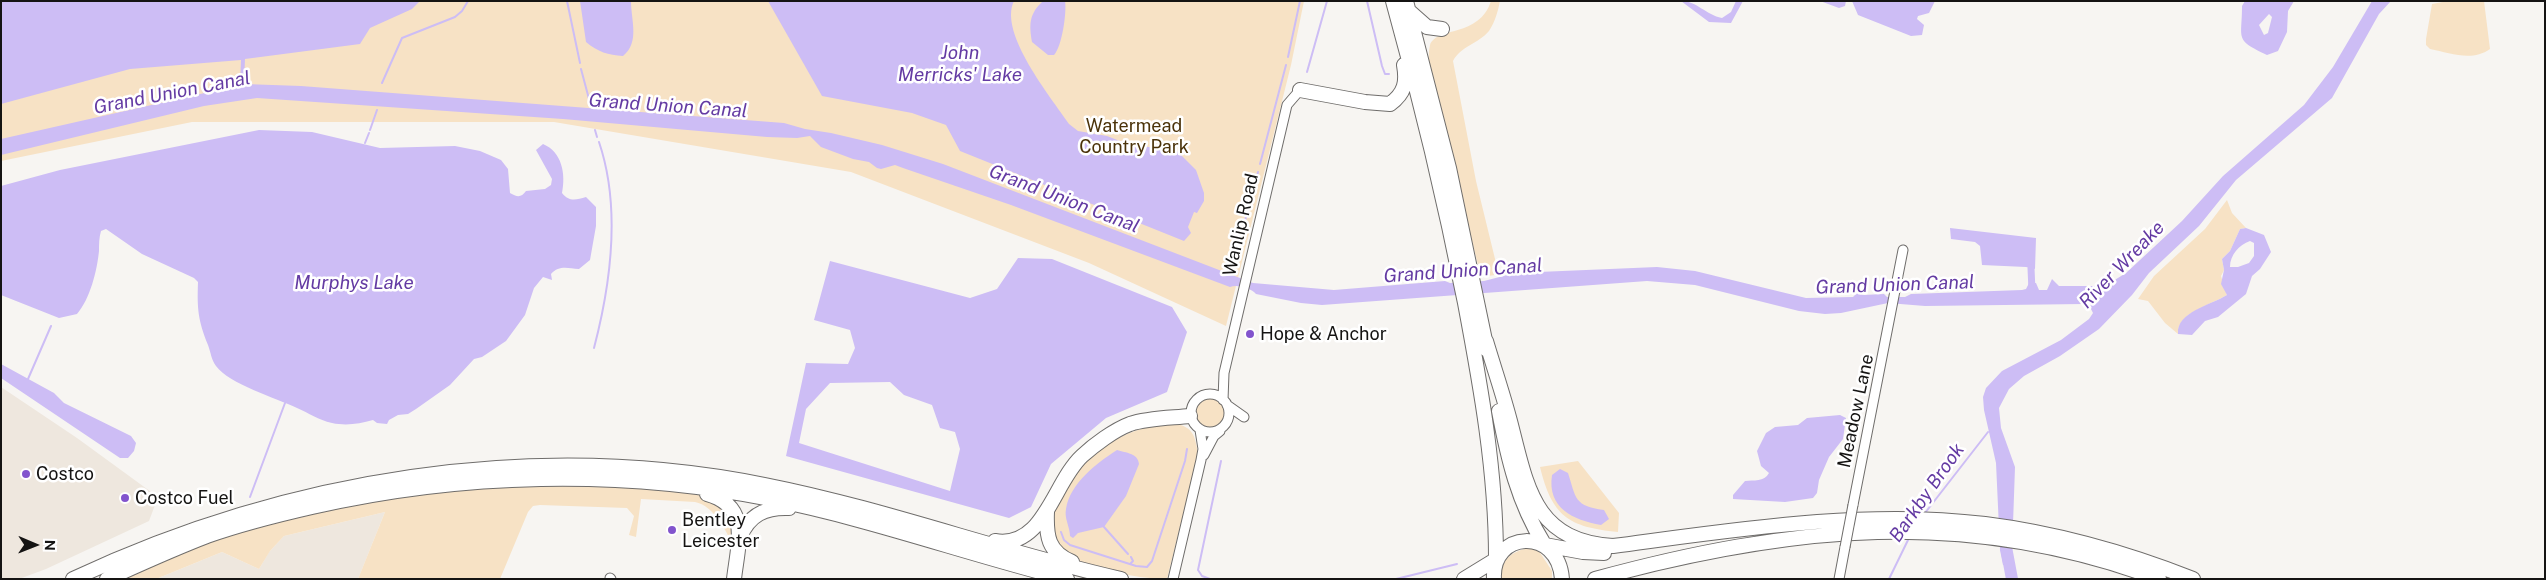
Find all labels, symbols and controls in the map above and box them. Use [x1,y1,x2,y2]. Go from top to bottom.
water label: John Merricks' Lake [898,42,1022,86]
water label: Grand Union Canal [92,67,252,119]
water label: Grand Union Canal [588,89,748,123]
park label: Watermead Country Park [1079,115,1189,158]
water label: Grand Union Canal [986,160,1142,238]
street label: Wanlip Road [1219,172,1263,278]
water label: River Wreake [2075,217,2169,313]
water label: Grand Union Canal [1383,254,1543,288]
water label: Grand Union Canal [1815,271,1975,299]
water label: Murphys Lake [294,272,414,294]
place label: Hope & Anchor [1260,323,1387,345]
marker: Hope & Anchor [1244,328,1256,340]
street label: Meadow Lane [1833,352,1879,470]
water label: Barkby Brook [1885,439,1969,547]
place label: Costco [36,463,94,485]
marker: Costco [20,468,32,480]
place label: Costco Fuel [135,487,234,509]
marker: Costco Fuel [119,492,131,504]
place label: Bentley Leicester [682,509,759,552]
north arrow [10,520,60,570]
marker: Bentley Leicester [666,524,678,536]
text: N [42,540,58,551]

